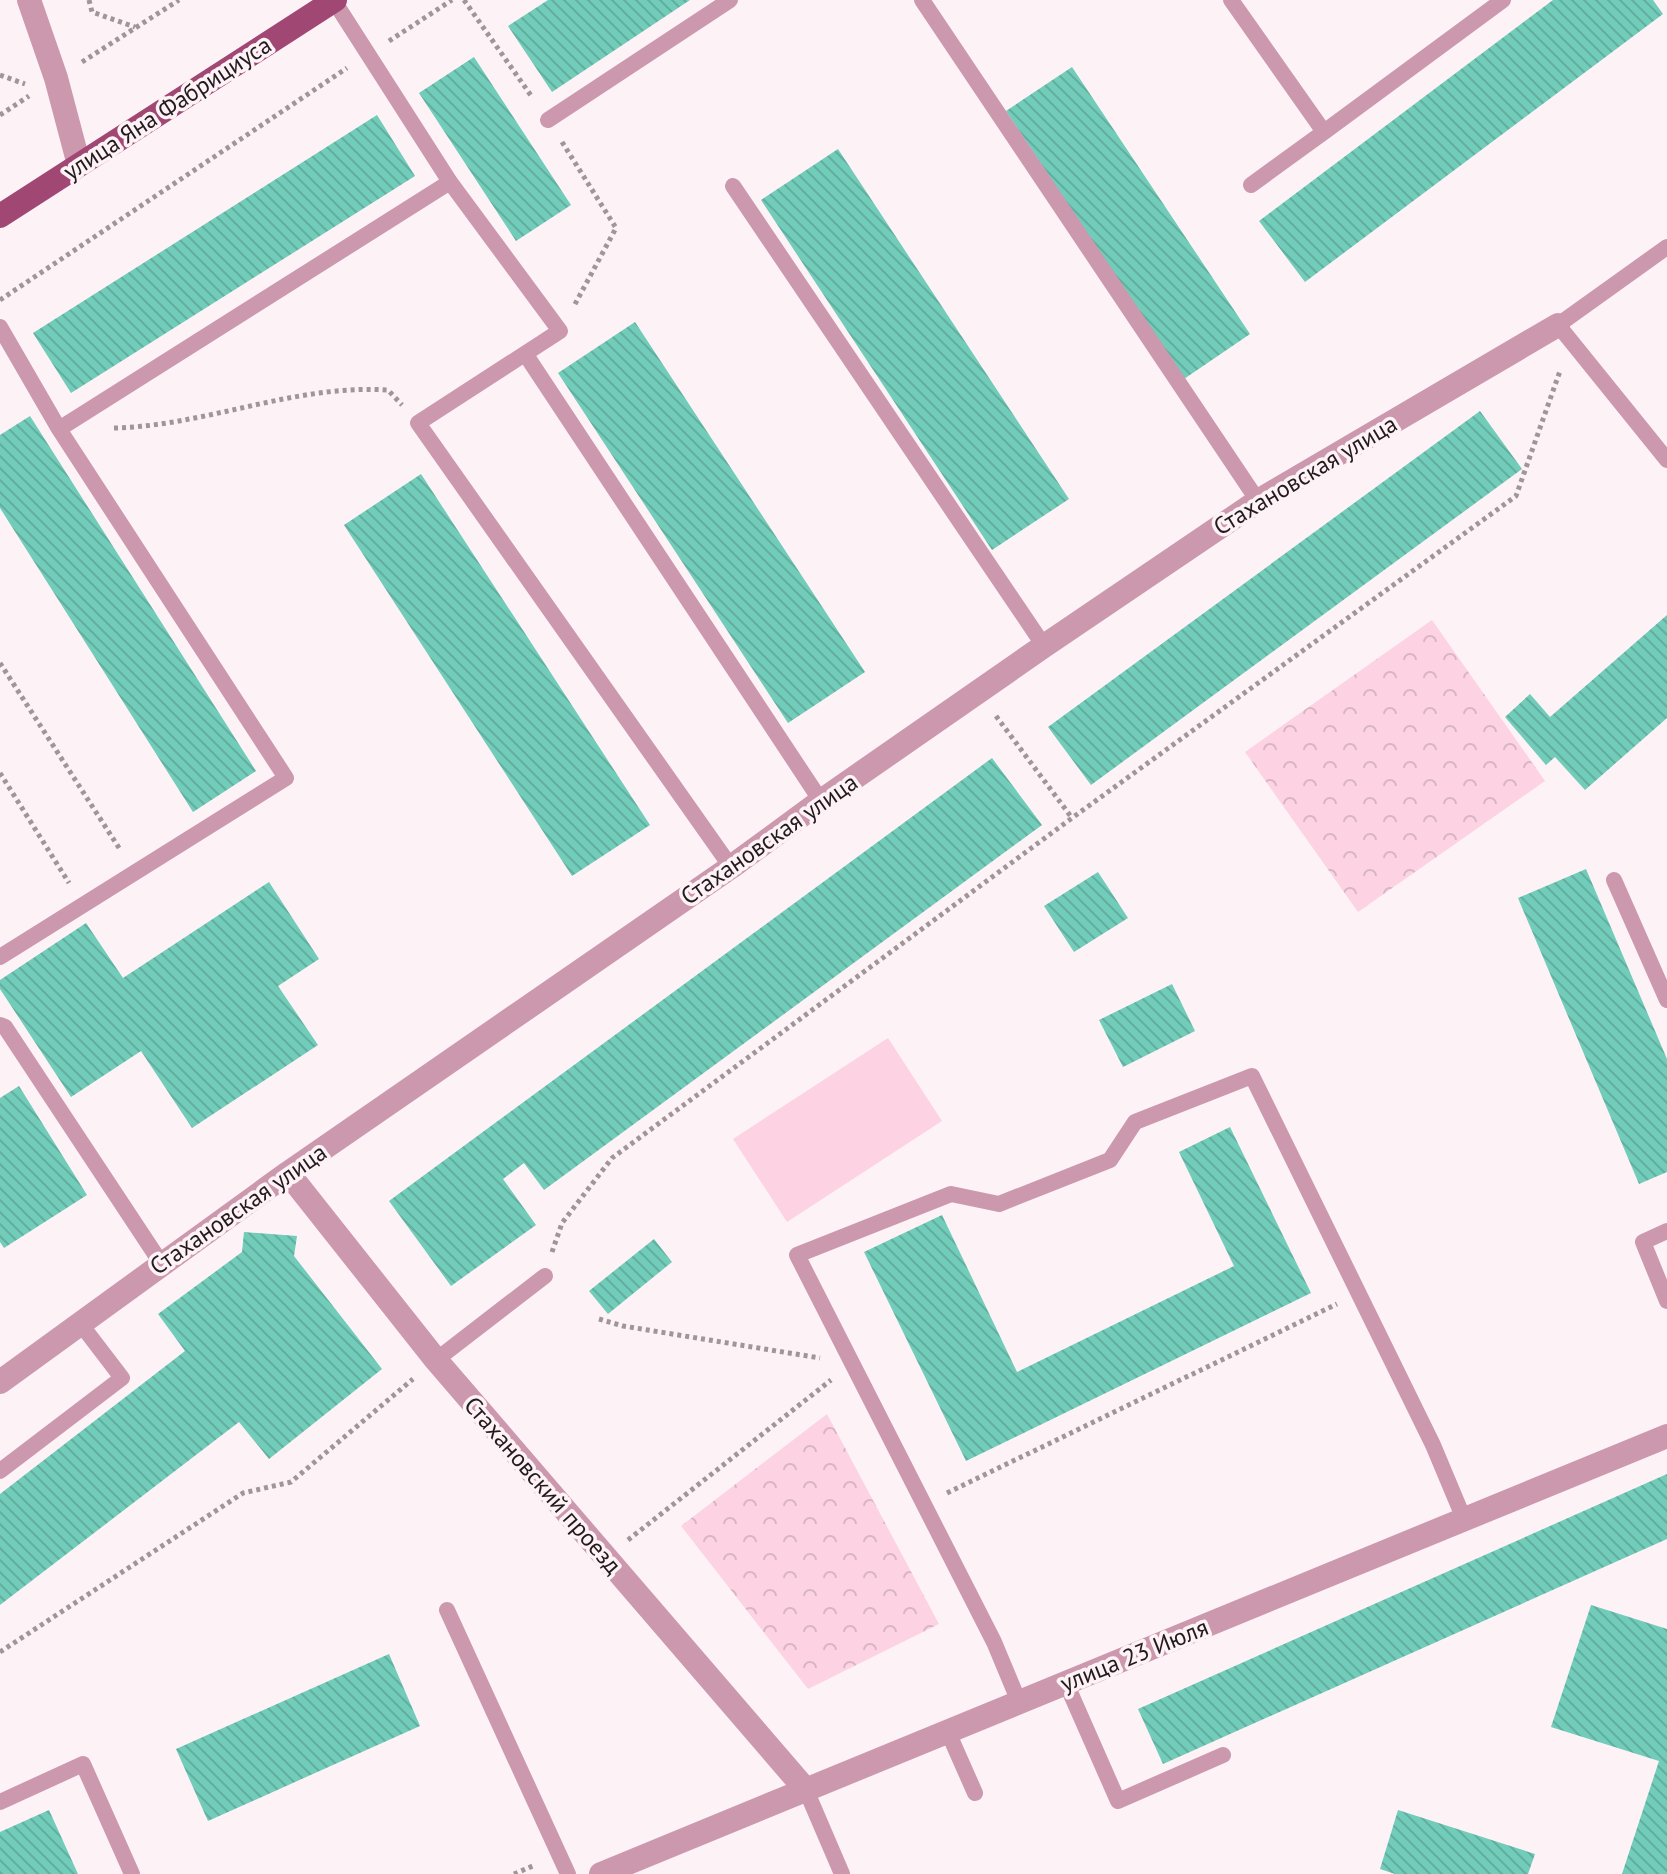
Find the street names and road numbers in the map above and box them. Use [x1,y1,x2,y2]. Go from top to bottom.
street label: улица Яна Фабрициуса [57,29,277,187]
street label: Стахановская улица [1208,408,1402,542]
street label: Стахановская улица [675,766,863,912]
street label: Стахановская улица [144,1136,332,1282]
street label: Стахановский проезд [457,1390,629,1580]
street label: улица 23 Июля [1055,1611,1213,1699]

